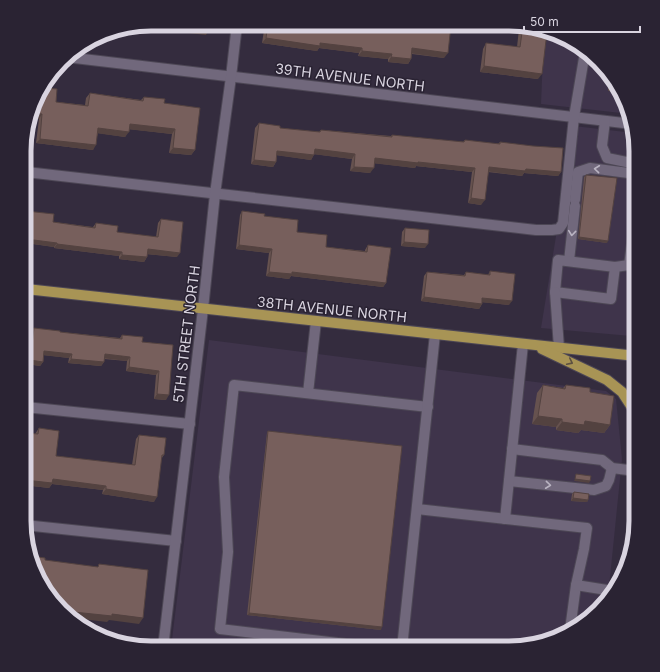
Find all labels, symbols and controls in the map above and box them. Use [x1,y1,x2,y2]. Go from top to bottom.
scale bar [524,8,640,34]
text: 50 m [530,14,559,29]
street label: 39TH AVENUE NORTH [274,59,426,95]
one-way arrow [594,164,600,173]
one-way arrow [567,230,576,236]
street label: 5TH STREET NORTH [169,264,203,404]
street label: 38TH AVENUE NORTH [256,293,408,325]
one-way arrow [566,357,574,365]
one-way arrow [545,480,551,489]

